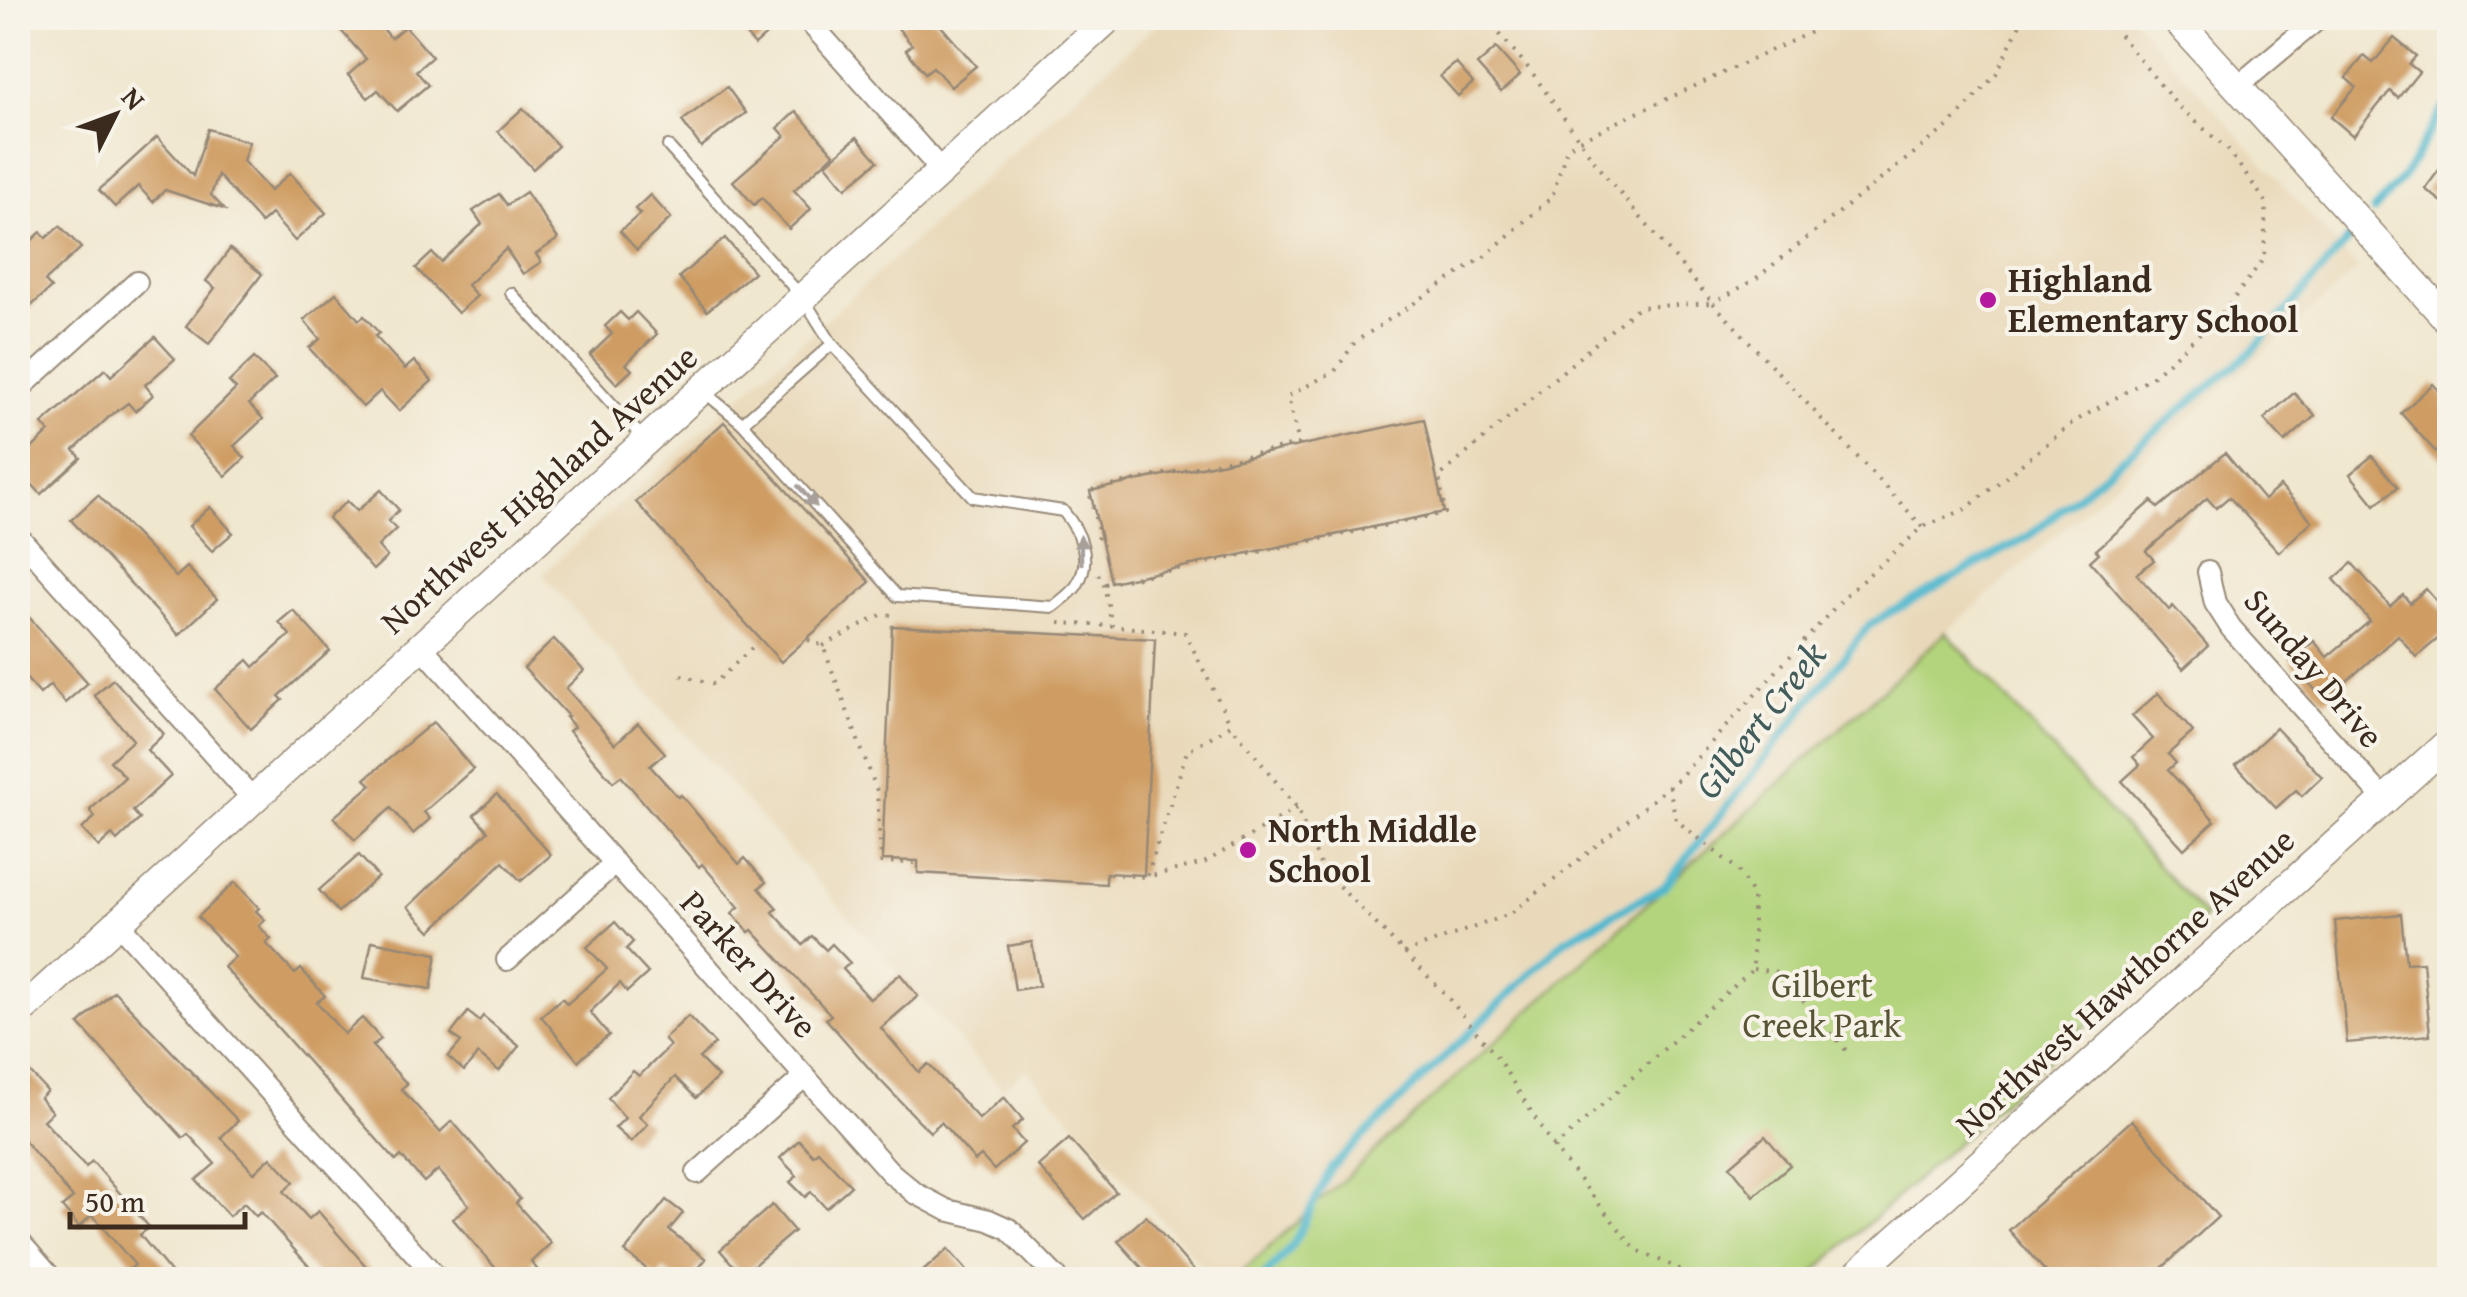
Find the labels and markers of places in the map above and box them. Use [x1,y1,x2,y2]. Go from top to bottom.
place label: Highland Elementary School [2008,254,2298,345]
marker: Highland Elementary School [1977,289,1999,311]
place label: North Middle School [1268,804,1477,895]
marker: North Middle School [1237,839,1259,861]

